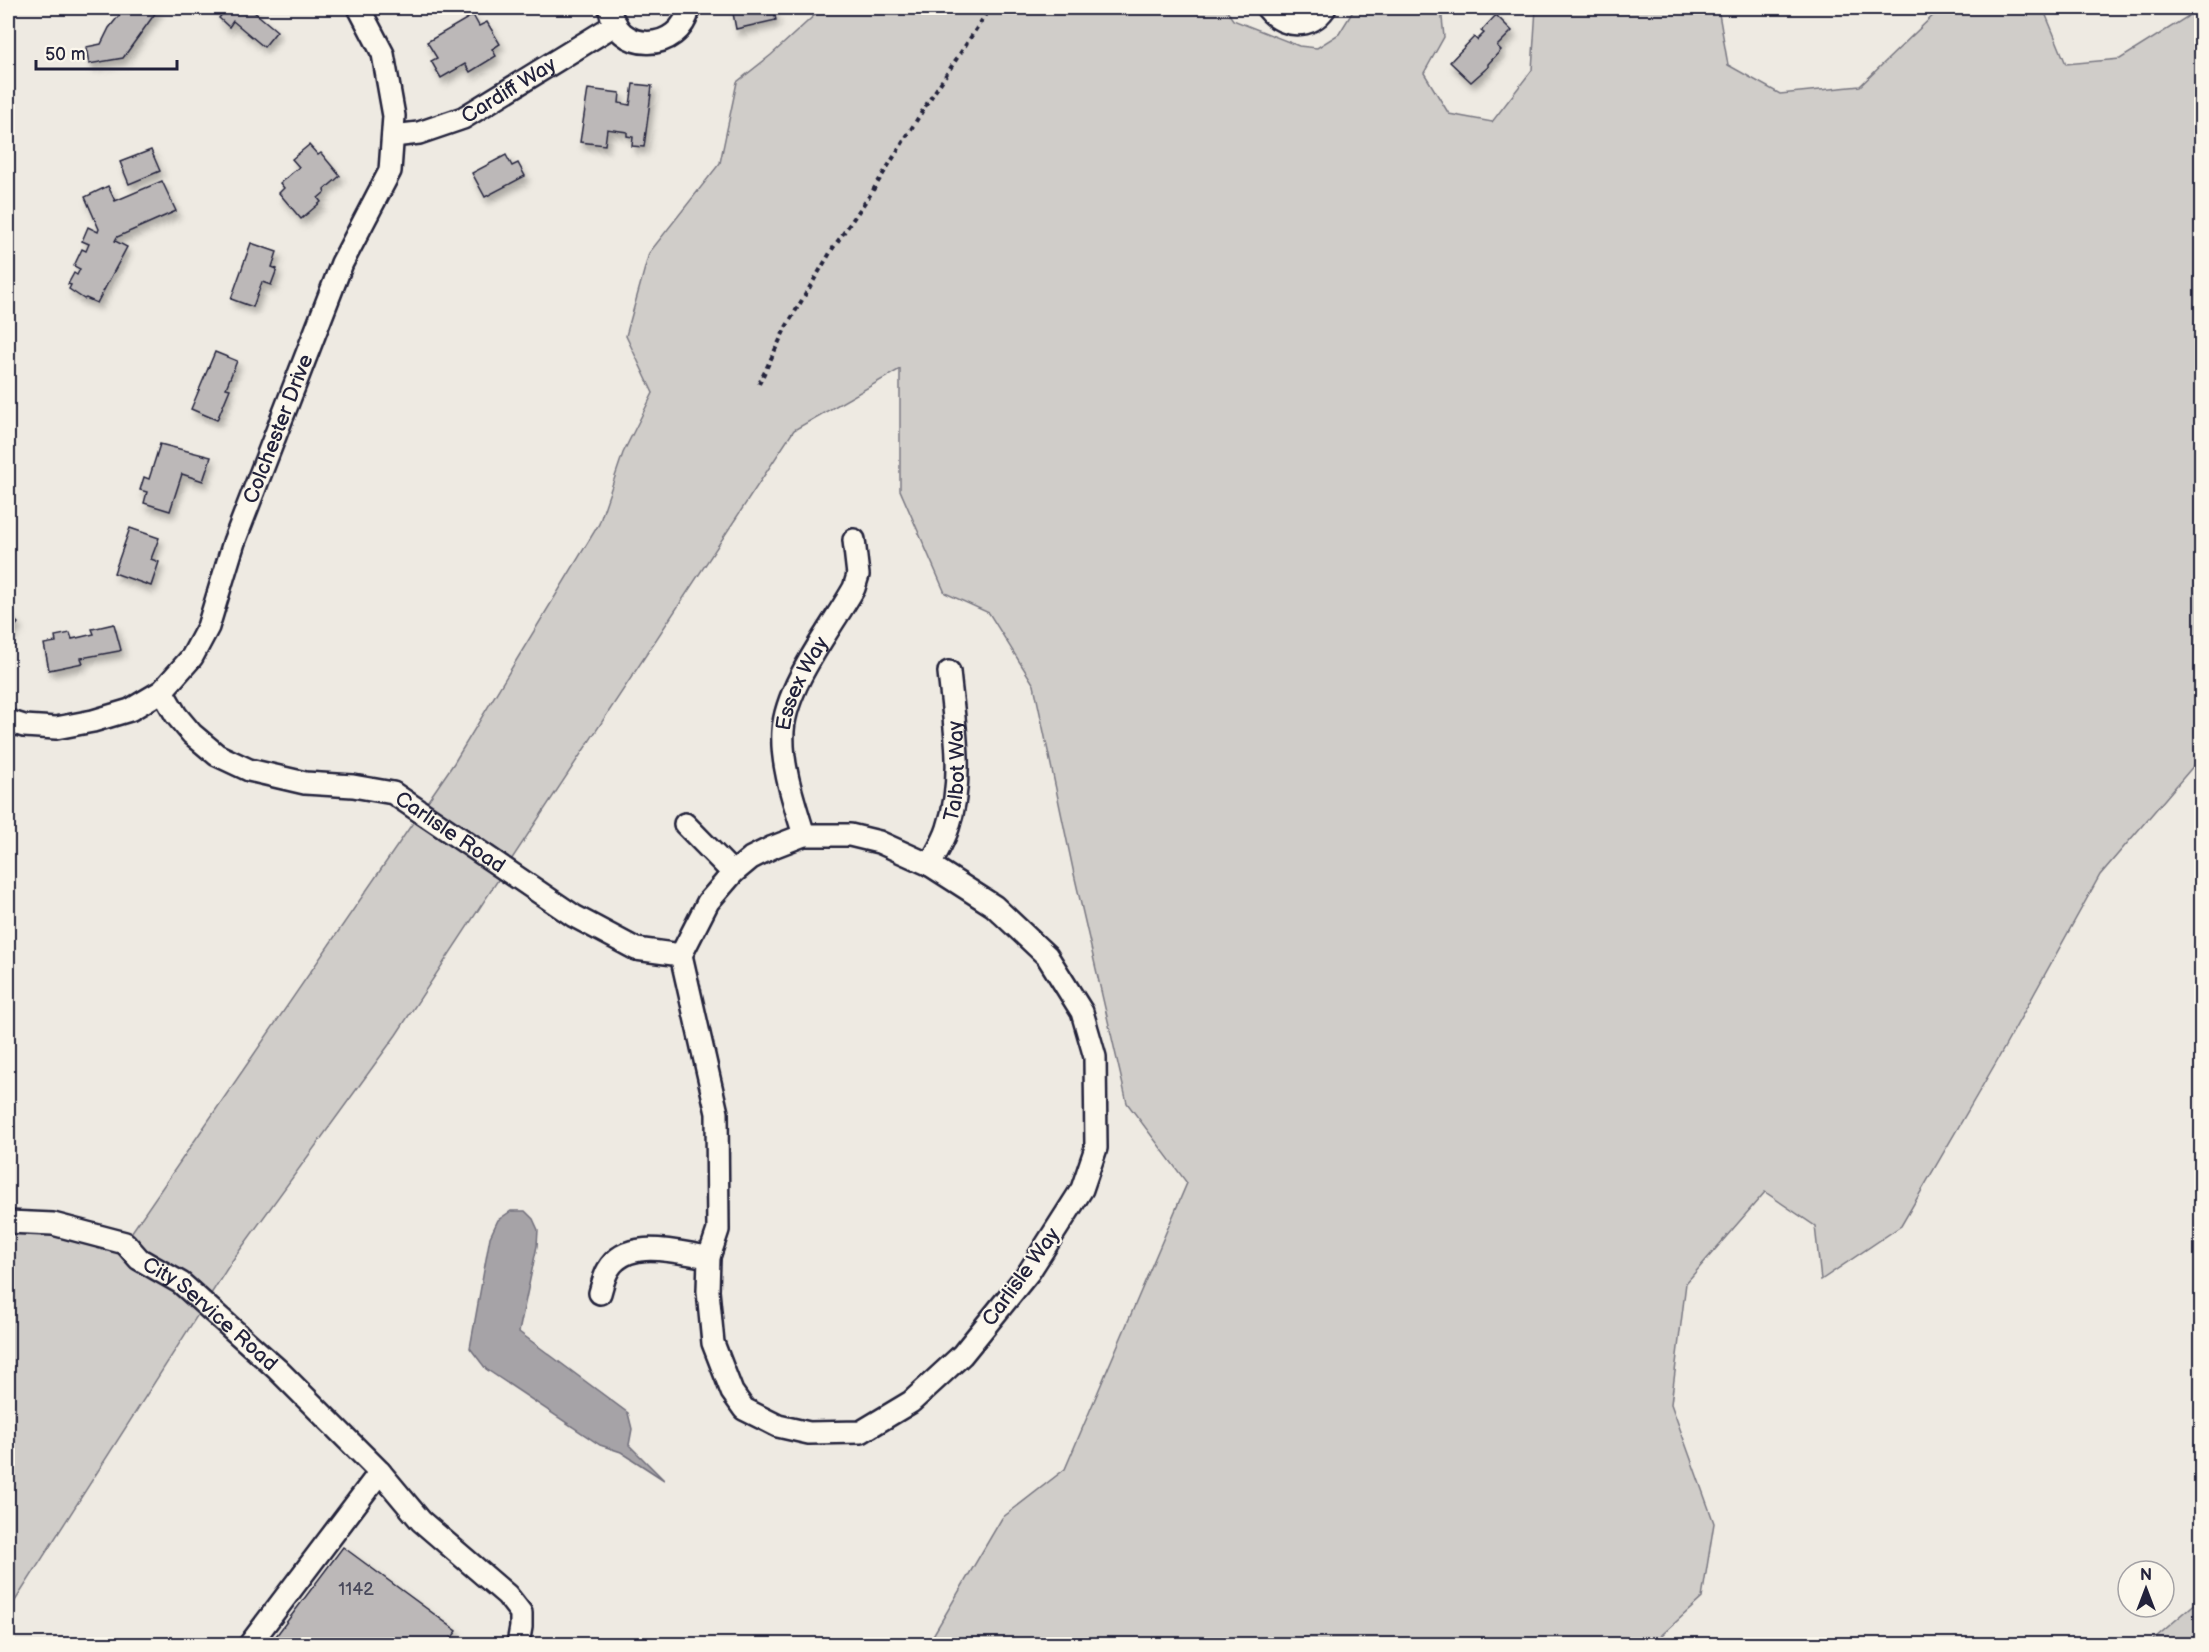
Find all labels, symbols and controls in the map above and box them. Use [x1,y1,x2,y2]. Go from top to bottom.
scale bar [36,33,177,71]
text: 50 m [45,44,86,65]
street label: Cardiff Way [457,51,561,129]
street label: Colchester Drive [238,351,318,507]
street label: Essex Way [770,631,834,732]
street label: Talbot Way [938,719,970,824]
street label: Carlisle Road [390,786,510,878]
street label: Carlisle Way [977,1223,1065,1331]
street label: City Service Road [138,1251,283,1376]
north arrow [2116,1559,2176,1619]
text: N [2140,1566,2152,1585]
house number: 1142 [338,1579,374,1600]

